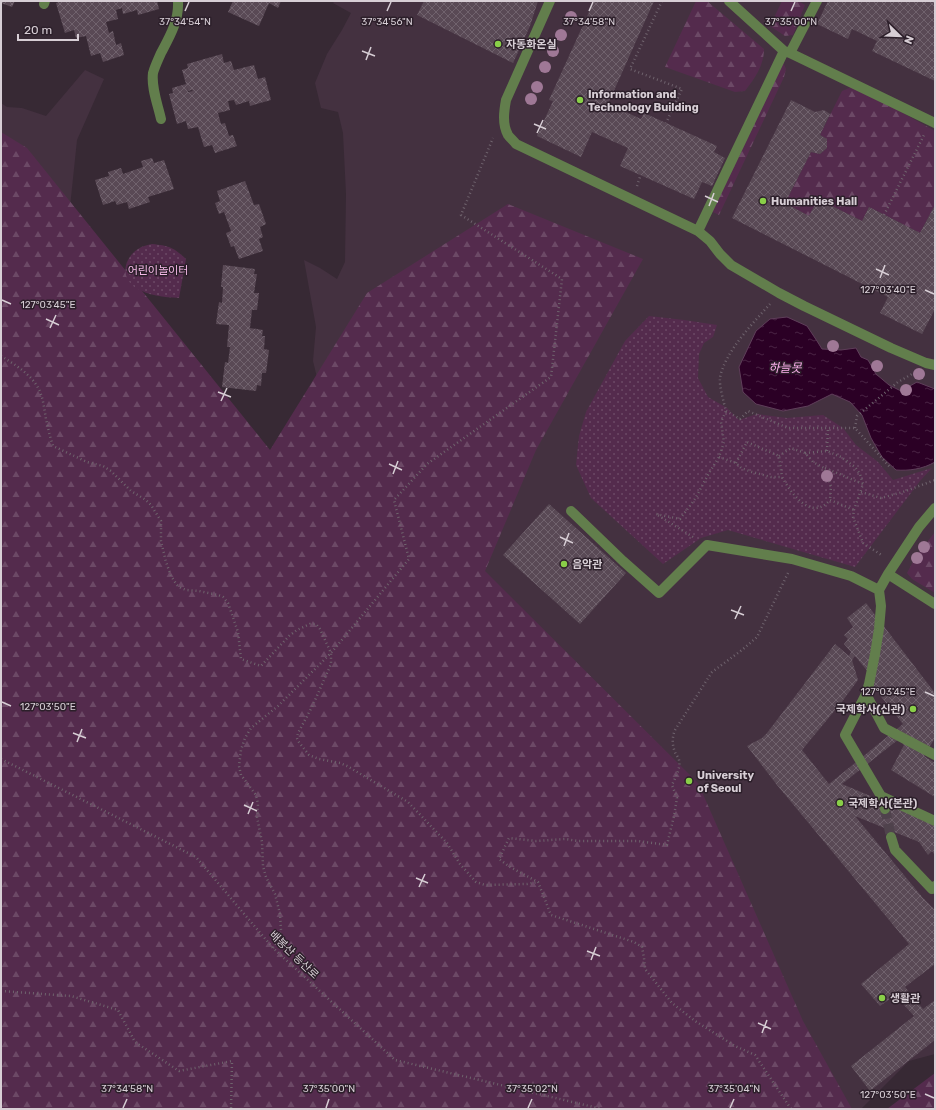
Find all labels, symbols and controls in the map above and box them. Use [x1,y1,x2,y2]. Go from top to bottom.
scale bar [18,16,78,42]
text: 37°34'54"N [159,16,211,28]
text: 37°34'56"N [361,16,413,28]
text: 37°34'58"N [563,16,615,28]
text: 37°35'00"N [765,16,817,28]
north arrow [880,16,920,56]
text: 20 m [24,23,52,37]
text: N [901,34,916,46]
place label: 자동화온실 [506,38,557,51]
marker: 자동화온실 [493,39,503,49]
place label: Information and Technology Building [588,88,699,114]
marker: Information and Technology Building [575,95,585,105]
place label: Humanities Hall [771,195,857,208]
marker: Humanities Hall [758,196,768,206]
park label: 어린이놀이터 [128,264,188,277]
text: 127°03'40"E [860,284,916,296]
text: 127°03'45"E [20,299,76,311]
water label: 하늘못 [768,361,803,375]
place label: 음악관 [572,558,602,571]
marker: 음악관 [559,559,569,569]
text: 127°03'45"E [860,686,916,698]
text: 127°03'50"E [20,701,76,713]
place label: 국제학사(신관) [836,703,905,716]
marker: 국제학사(신관) [908,704,918,714]
place label: University of Seoul [697,769,754,795]
marker: University of Seoul [684,776,694,786]
place label: 국제학사(본관) [848,797,917,810]
marker: 국제학사(본관) [835,798,845,808]
street label: 배봉산 등산로 [267,928,321,982]
place label: 생활관 [890,992,920,1005]
marker: 생활관 [877,993,887,1003]
text: 37°34'58"N [101,1083,153,1095]
text: 37°35'00"N [303,1083,355,1095]
text: 37°35'02"N [506,1083,558,1095]
text: 37°35'04"N [708,1083,760,1095]
text: 127°03'50"E [860,1089,916,1101]

